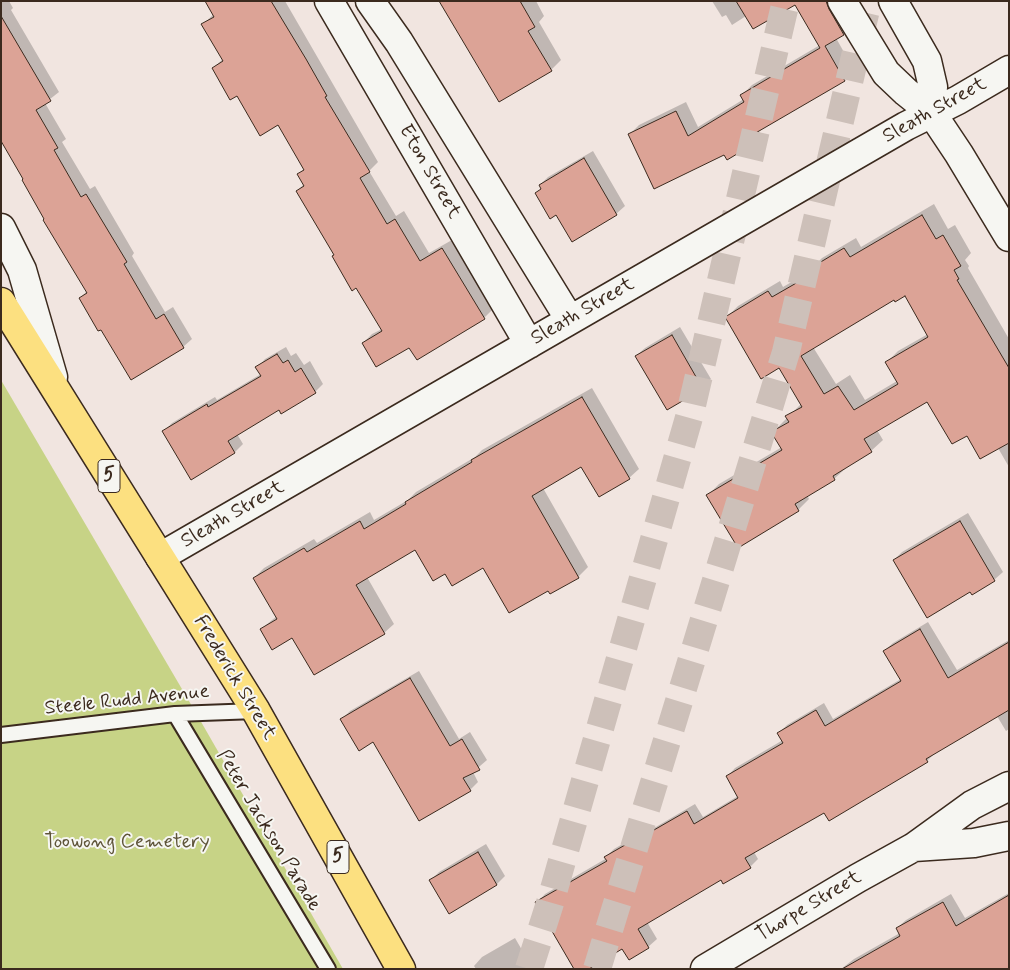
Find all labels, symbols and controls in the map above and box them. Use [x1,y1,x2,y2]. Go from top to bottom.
street label: Sleath Street [879,73,991,149]
street label: Eton Street [392,121,466,223]
street label: Sleath Street [527,273,639,351]
road number: 5 [98,460,120,492]
street label: Sleath Street [177,476,289,554]
street label: Frederick Street [187,611,281,745]
street label: Steele Rudd Avenue [43,680,211,722]
street label: Peter Jackson Parade [210,746,326,916]
park label: Toowong Cemetery [44,831,210,855]
road number: 5 [327,840,349,874]
street label: Thorpe Street [752,866,866,948]

